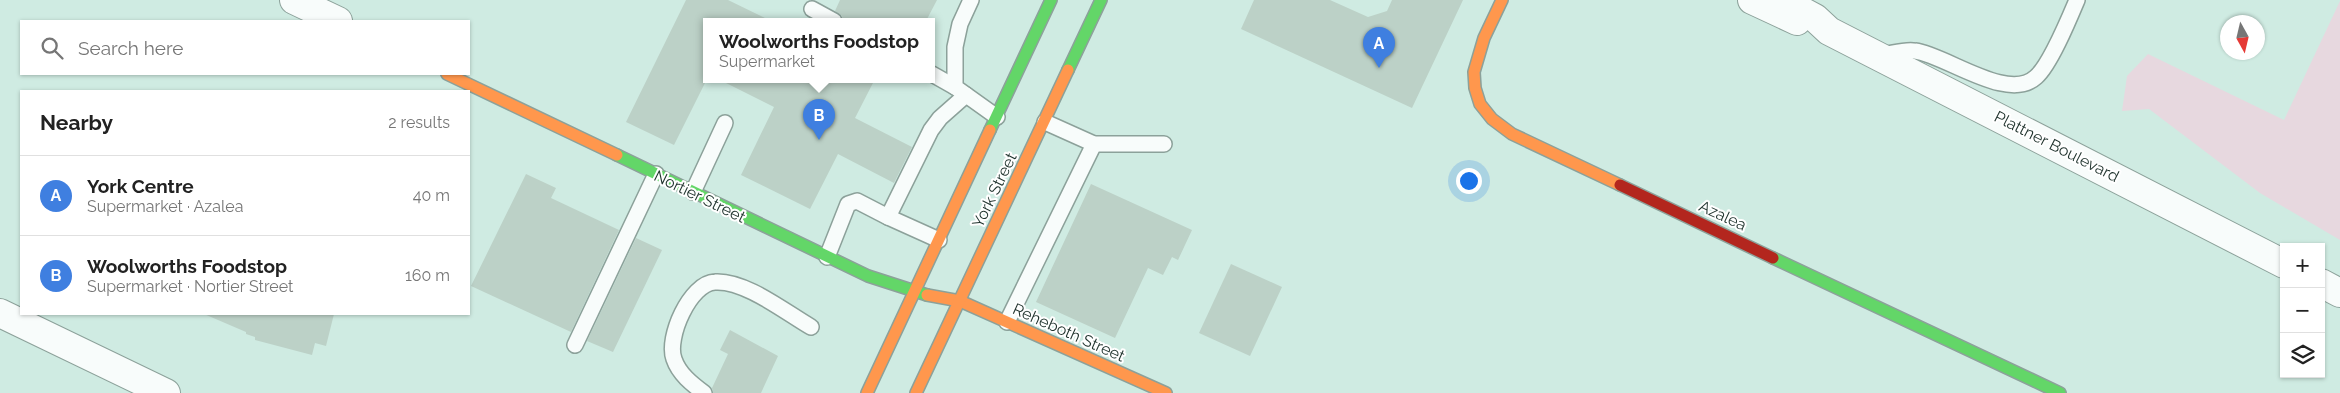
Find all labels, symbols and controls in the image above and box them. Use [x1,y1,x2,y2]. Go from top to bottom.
north arrow [2220,15,2265,60]
popup [703,18,935,83]
search box [20,20,470,75]
pin: A [1363,27,1395,68]
text: Woolworths Foodstop [719,30,919,52]
icon: search [38,34,66,62]
text: Search here [78,37,184,59]
text: Supermarket [719,52,815,71]
pin: B [803,99,835,140]
street label: Plattner Boulevard [1991,107,2122,186]
text: Nearby [40,110,113,135]
text: 2 results [388,113,450,132]
street label: York Street [968,149,1021,231]
street label: Nortier Street [651,166,749,227]
your location [1456,168,1482,194]
text: York Centre [87,175,194,197]
text: A [51,186,61,205]
text: 40 m [413,186,450,205]
street label: Azalea [1696,196,1749,235]
text: Supermarket · Azalea [87,197,243,216]
map controls [2280,243,2325,378]
button: + [2280,243,2325,288]
text: Woolworths Foodstop [87,255,287,277]
text: B [51,266,61,285]
text: 160 m [405,266,450,285]
text: Supermarket · Nortier Street [87,277,293,296]
button: − [2280,288,2325,333]
street label: Reheboth Street [1010,299,1128,366]
button: layers [2280,333,2325,378]

